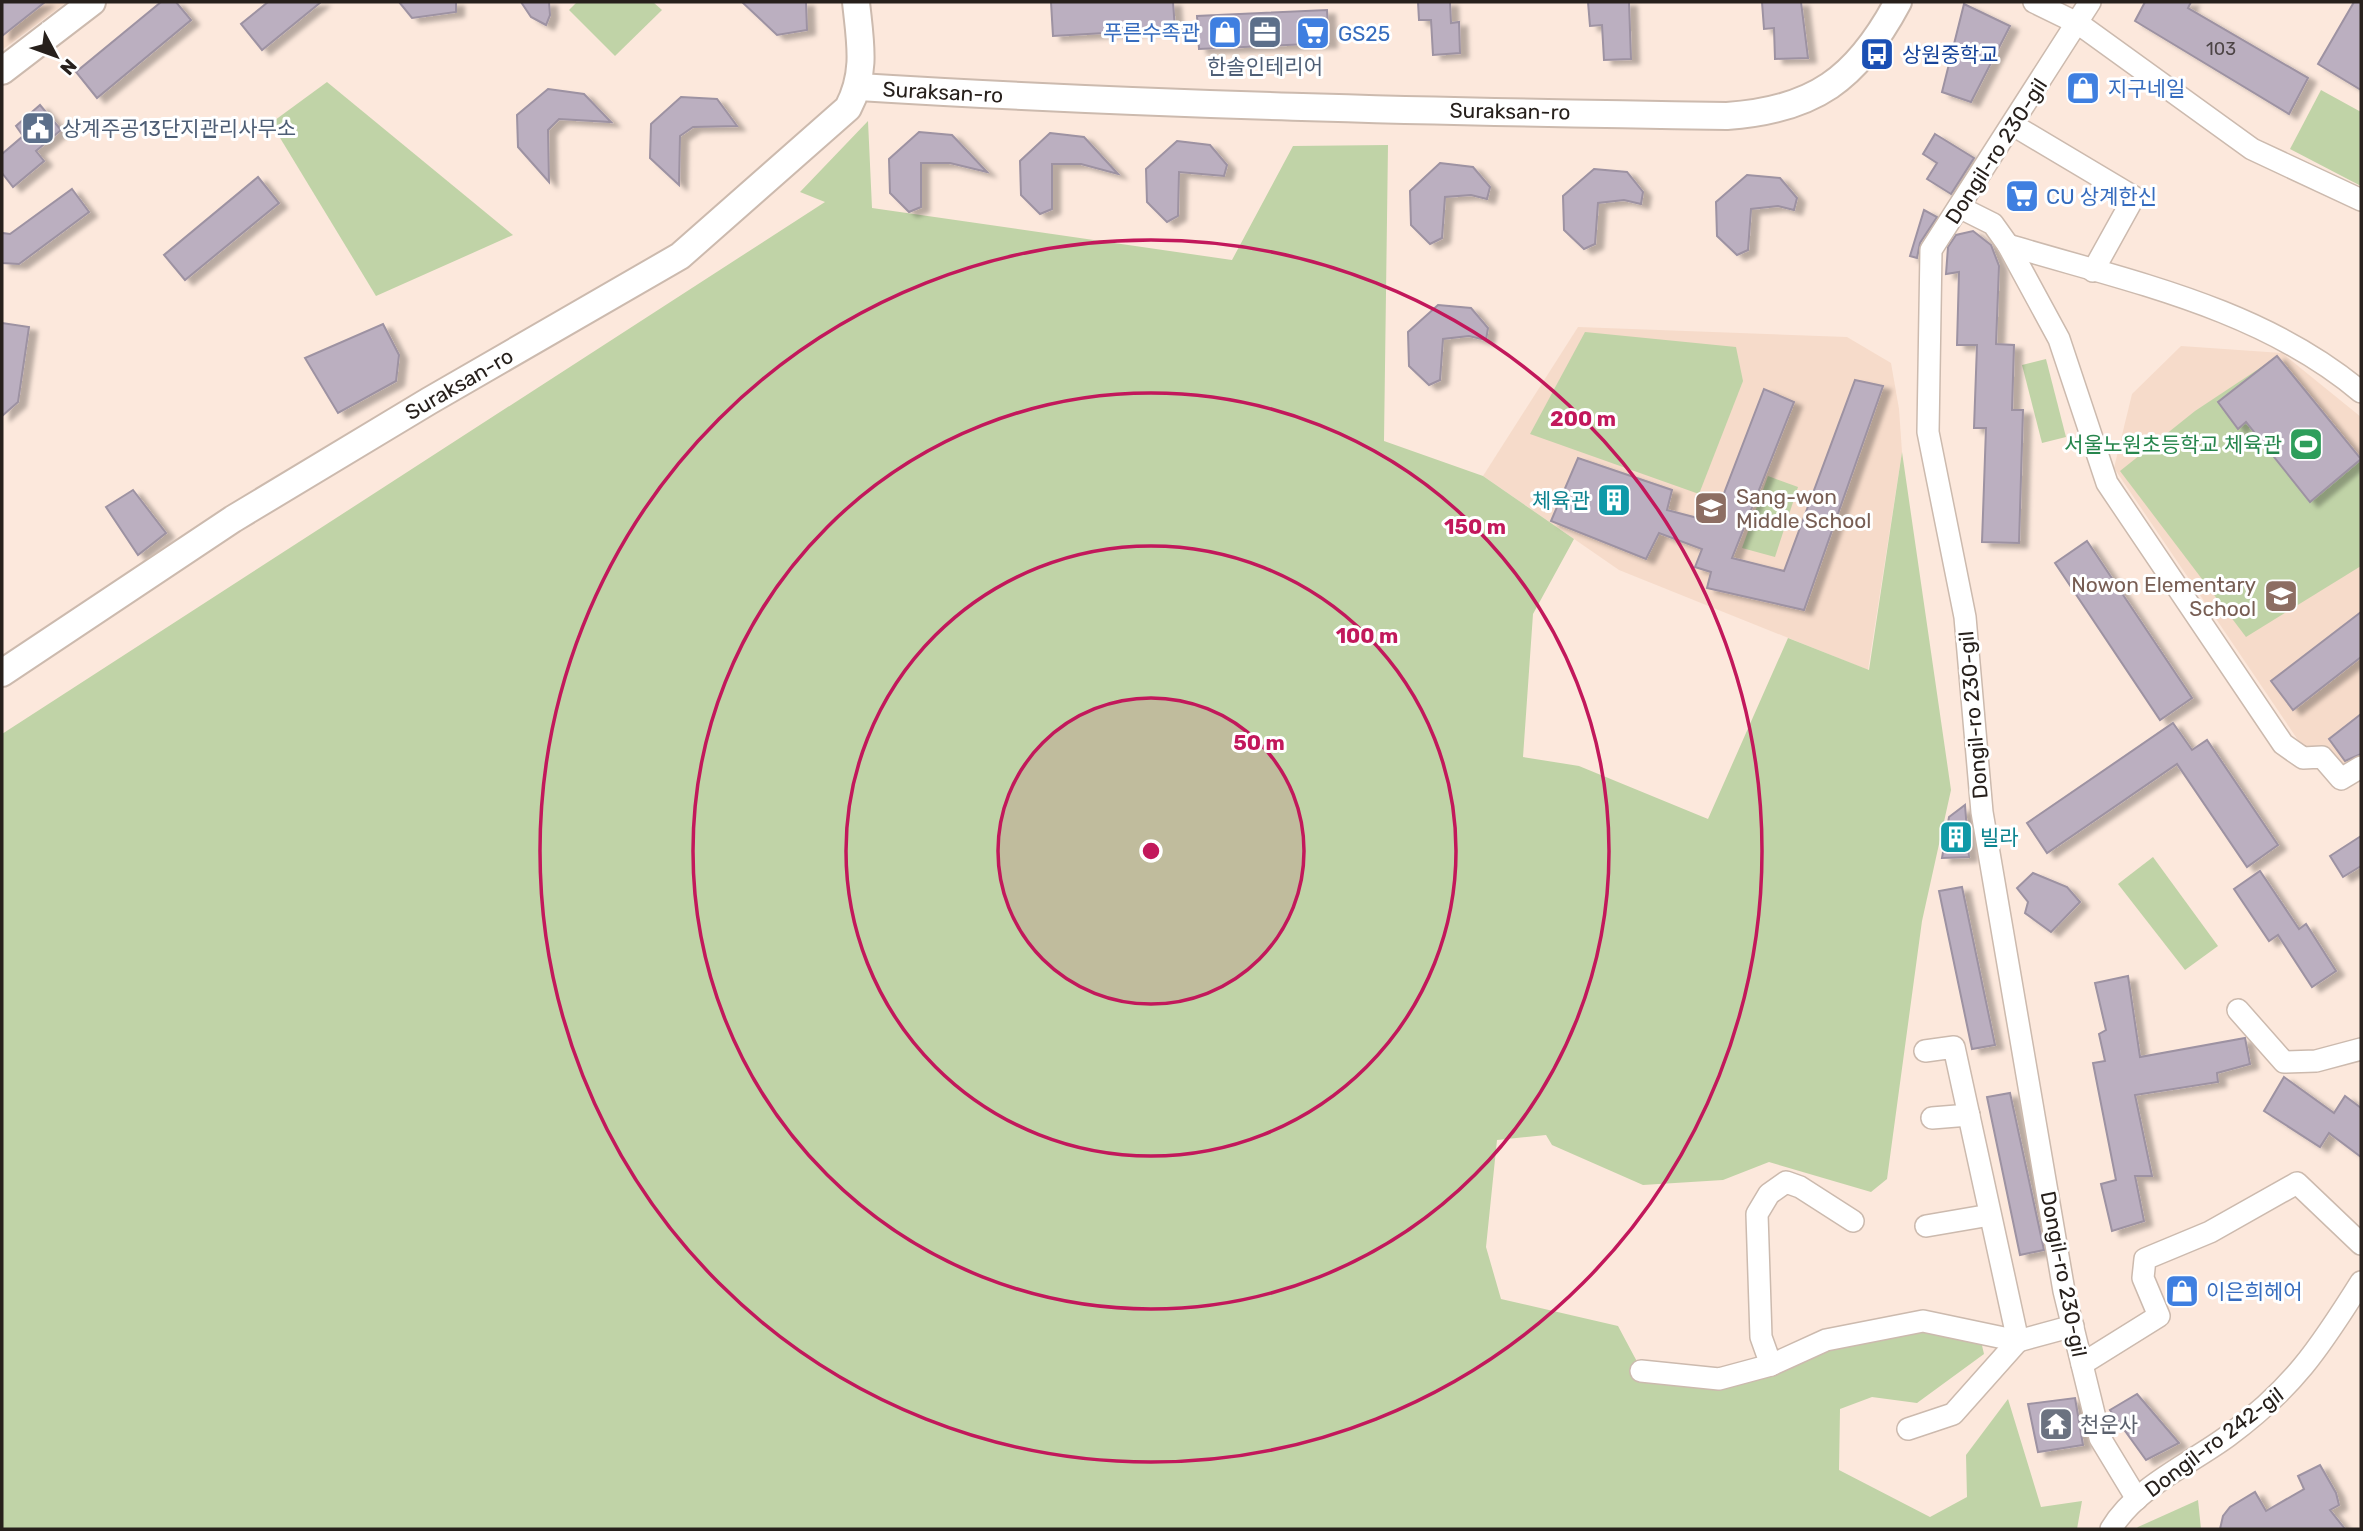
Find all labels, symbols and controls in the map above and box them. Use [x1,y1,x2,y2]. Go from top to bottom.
shop icon: 푸른수족관 [1206,13,1244,51]
office icon: 한솔인테리어 [1246,13,1284,51]
supermarket icon: GS25 [1294,14,1332,52]
place label: 푸른수족관 [1103,20,1200,45]
north arrow [21,21,91,91]
place label: GS25 [1338,21,1390,46]
bus stop icon: 상원중학교 [1858,35,1896,73]
house number: 103 [2206,38,2236,60]
place label: 상원중학교 [1902,42,1999,67]
text: N [55,54,82,80]
place label: 한솔인테리어 [1207,54,1323,79]
shop icon: 지구네일 [2064,69,2102,107]
street label: Dongil-ro 230-gil [1940,74,2052,228]
street label: Suraksan-ro [882,76,1004,108]
place label: 지구네일 [2108,76,2185,101]
street label: Suraksan-ro [1449,97,1571,125]
public building icon: 상계주공13단지관리사무소 [19,109,57,147]
place label: 상계주공13단지관리사무소 [62,116,296,141]
supermarket icon: CU 상계한신 [2003,177,2041,215]
place label: CU 상계한신 [2046,184,2157,209]
street label: Suraksan-ro [400,343,518,425]
text: 200 m [1550,406,1616,431]
sports icon: 서울노원초등학교 체육관 [2287,425,2325,463]
place label: 서울노원초등학교 체육관 [2064,432,2282,457]
building icon: 체육관 [1595,481,1633,519]
place label: Sang-won Middle School [1736,484,1871,533]
place label: 체육관 [1532,488,1590,513]
school or university icon: Sang-won Middle School [1692,489,1730,527]
text: 150 m [1444,514,1506,539]
place label: Nowon Elementary School [2071,572,2256,621]
school or university icon: Nowon Elementary School [2262,577,2300,615]
text: 100 m [1336,623,1398,648]
street label: Dongil-ro 230-gil [1953,630,1993,800]
text: 50 m [1233,730,1285,755]
building icon: 빌라 [1937,818,1975,856]
place label: 빌라 [1980,825,2019,850]
centre of rings [1139,839,1163,863]
street label: Dongil-ro 230-gil [2036,1189,2092,1359]
shop icon: 이은희헤어 [2163,1272,2201,1310]
place label: 이은희헤어 [2206,1279,2303,1304]
street label: Dongil-ro 242-gil [2140,1382,2288,1502]
temple icon: 천운사 [2037,1405,2075,1443]
place label: 천운사 [2080,1412,2138,1437]

